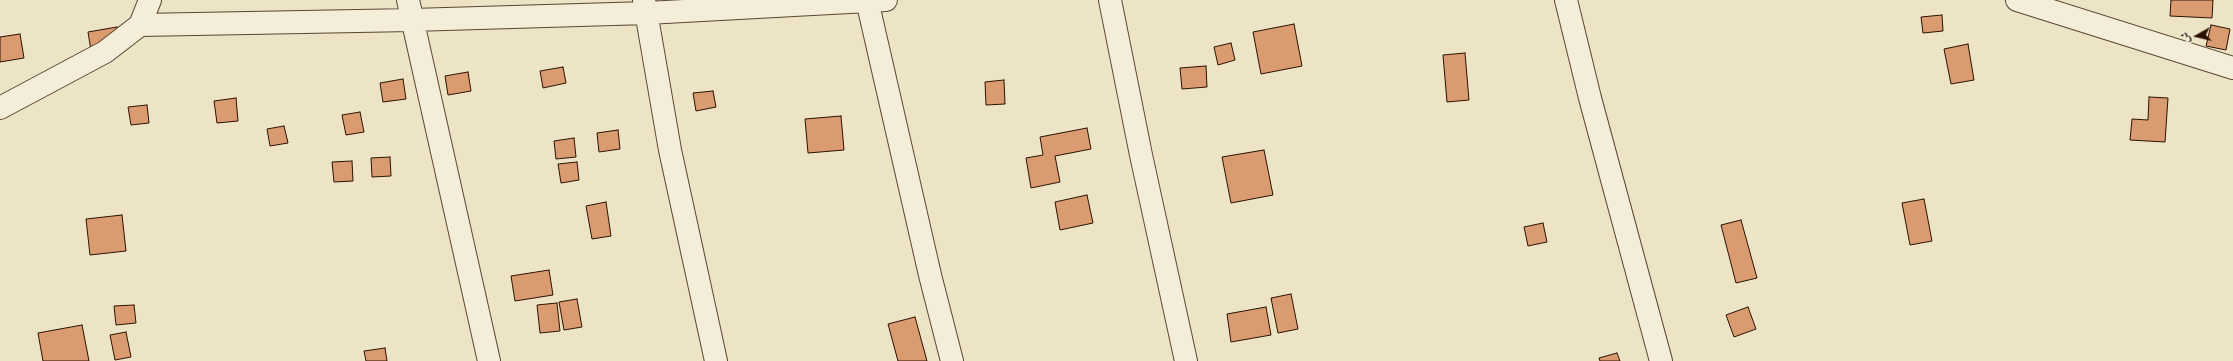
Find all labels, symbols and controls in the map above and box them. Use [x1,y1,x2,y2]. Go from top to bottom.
north arrow [2177,16,2217,56]
text: ش [2176,31,2194,44]

